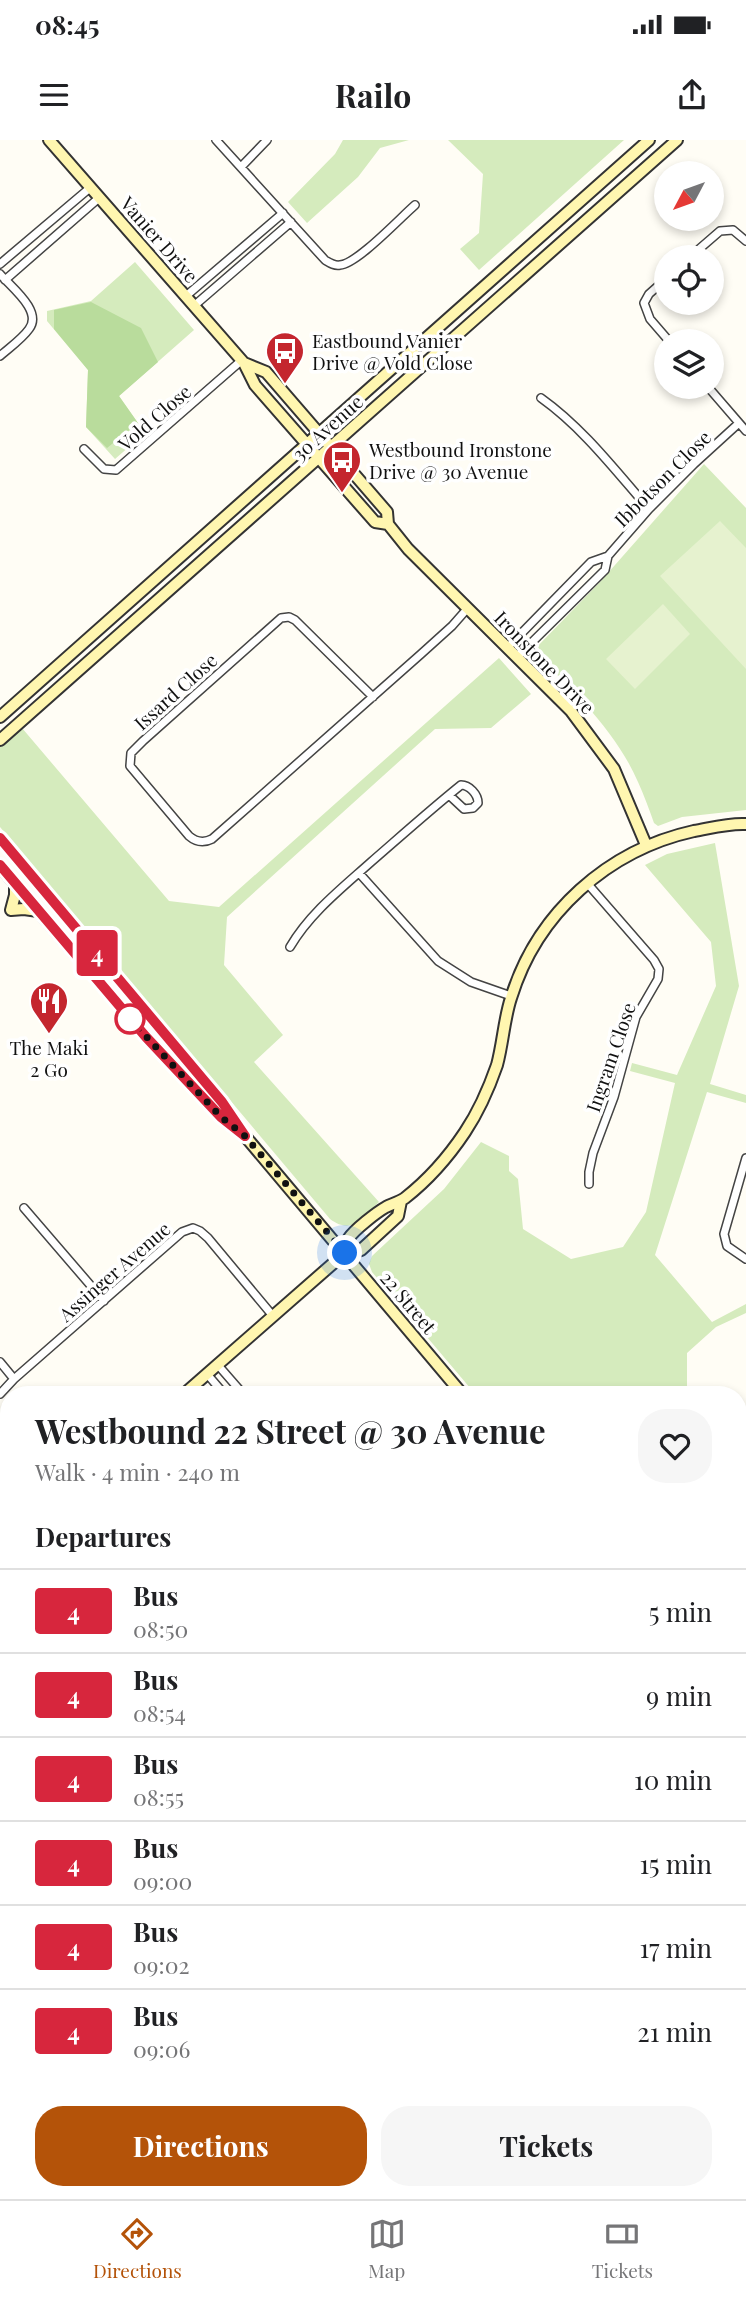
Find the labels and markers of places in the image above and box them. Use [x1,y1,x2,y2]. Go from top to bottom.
place label: Eastbound Vanier Drive @ Vold Close [312,327,473,375]
bus stop icon: Eastbound Vanier Drive @ Vold Close [264,330,306,385]
place label: Westbound Ironstone Drive @ 30 Avenue [368,436,552,484]
bus stop icon: Westbound Ironstone Drive @ 30 Avenue [321,439,363,494]
restaurant icon: The Maki 2 Go [28,980,70,1035]
unlabelled marker [115,1004,145,1034]
place label: The Maki 2 Go [9,1034,89,1082]

